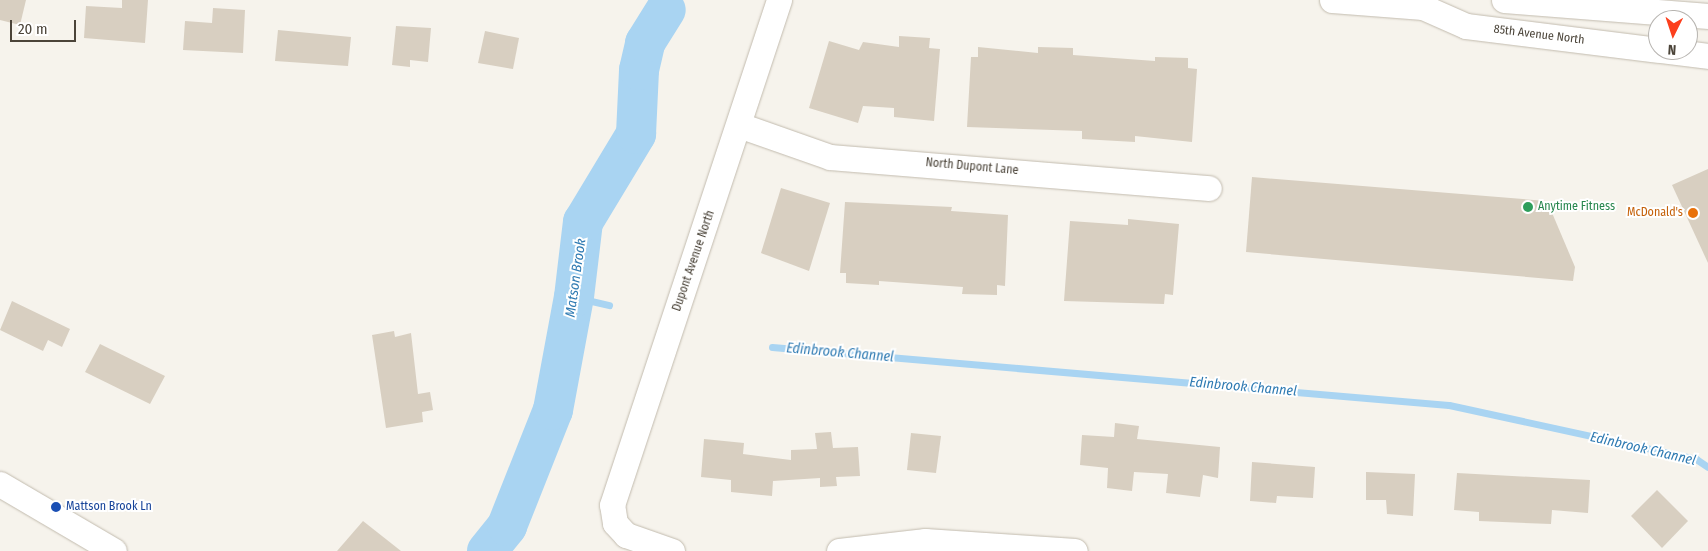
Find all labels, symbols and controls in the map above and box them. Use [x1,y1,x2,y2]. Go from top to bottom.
scale bar [12,10,79,42]
north arrow [1648,10,1698,60]
text: 20 m [18,20,48,38]
street label: 85th Avenue North [1493,22,1585,48]
text: N [1667,41,1677,58]
street label: North Dupont Lane [925,156,1019,178]
place label: Anytime Fitness [1538,200,1615,214]
marker: Anytime Fitness [1522,201,1534,213]
place label: McDonald's [1627,206,1683,220]
marker: McDonald's [1687,207,1699,219]
street label: Dupont Avenue North [670,209,718,313]
water label: Matson Brook [562,238,590,318]
water label: Edinbrook Channel [786,340,894,366]
water label: Edinbrook Channel [1189,374,1297,400]
water label: Edinbrook Channel [1589,429,1697,469]
place label: Mattson Brook Ln [66,500,152,514]
marker: Mattson Brook Ln [50,501,62,513]

